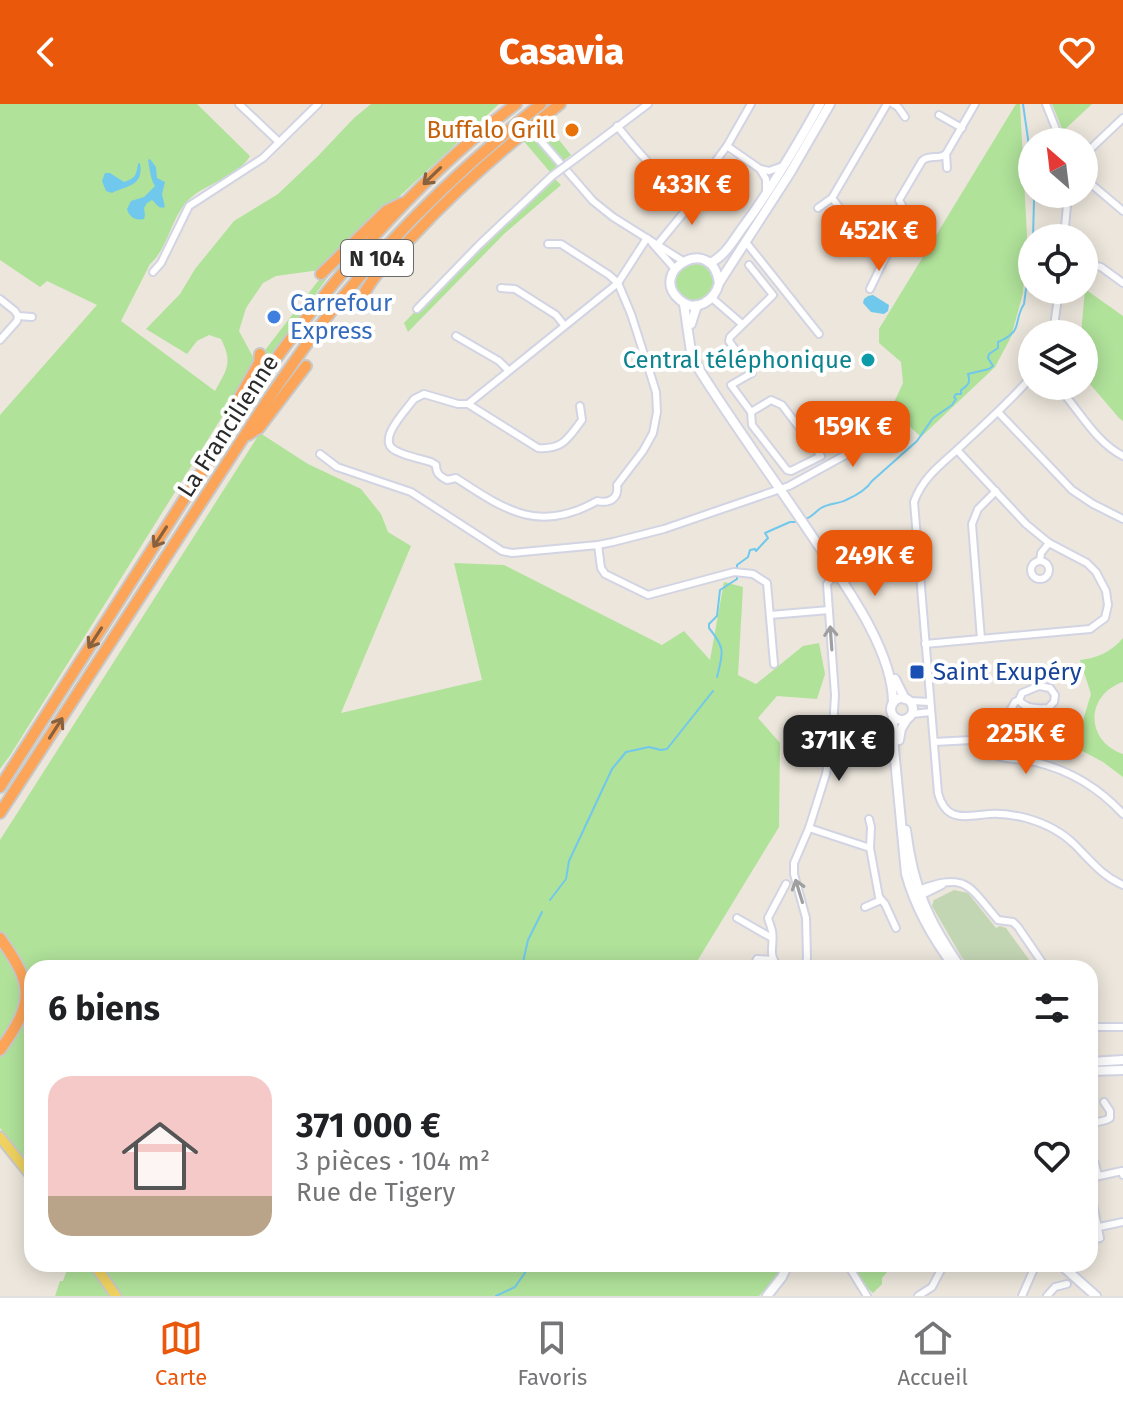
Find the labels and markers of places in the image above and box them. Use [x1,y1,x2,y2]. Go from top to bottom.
place label: Buffalo Grill [427,116,556,144]
marker: Buffalo Grill [563,121,581,139]
pin: 433K € [627,159,757,227]
pin: 452K € [814,205,944,273]
place label: Carrefour Express [290,289,393,345]
marker: Carrefour Express [265,308,283,326]
place label: Central téléphonique [623,346,852,374]
marker: Central téléphonique [859,351,877,369]
pin: 159K € [788,401,918,469]
pin: 249K € [810,530,940,598]
place label: Saint Exupéry [933,658,1082,686]
marker: Saint Exupéry [908,663,926,681]
pin: 225K € [961,708,1091,776]
pin: 371K € [774,715,904,783]

